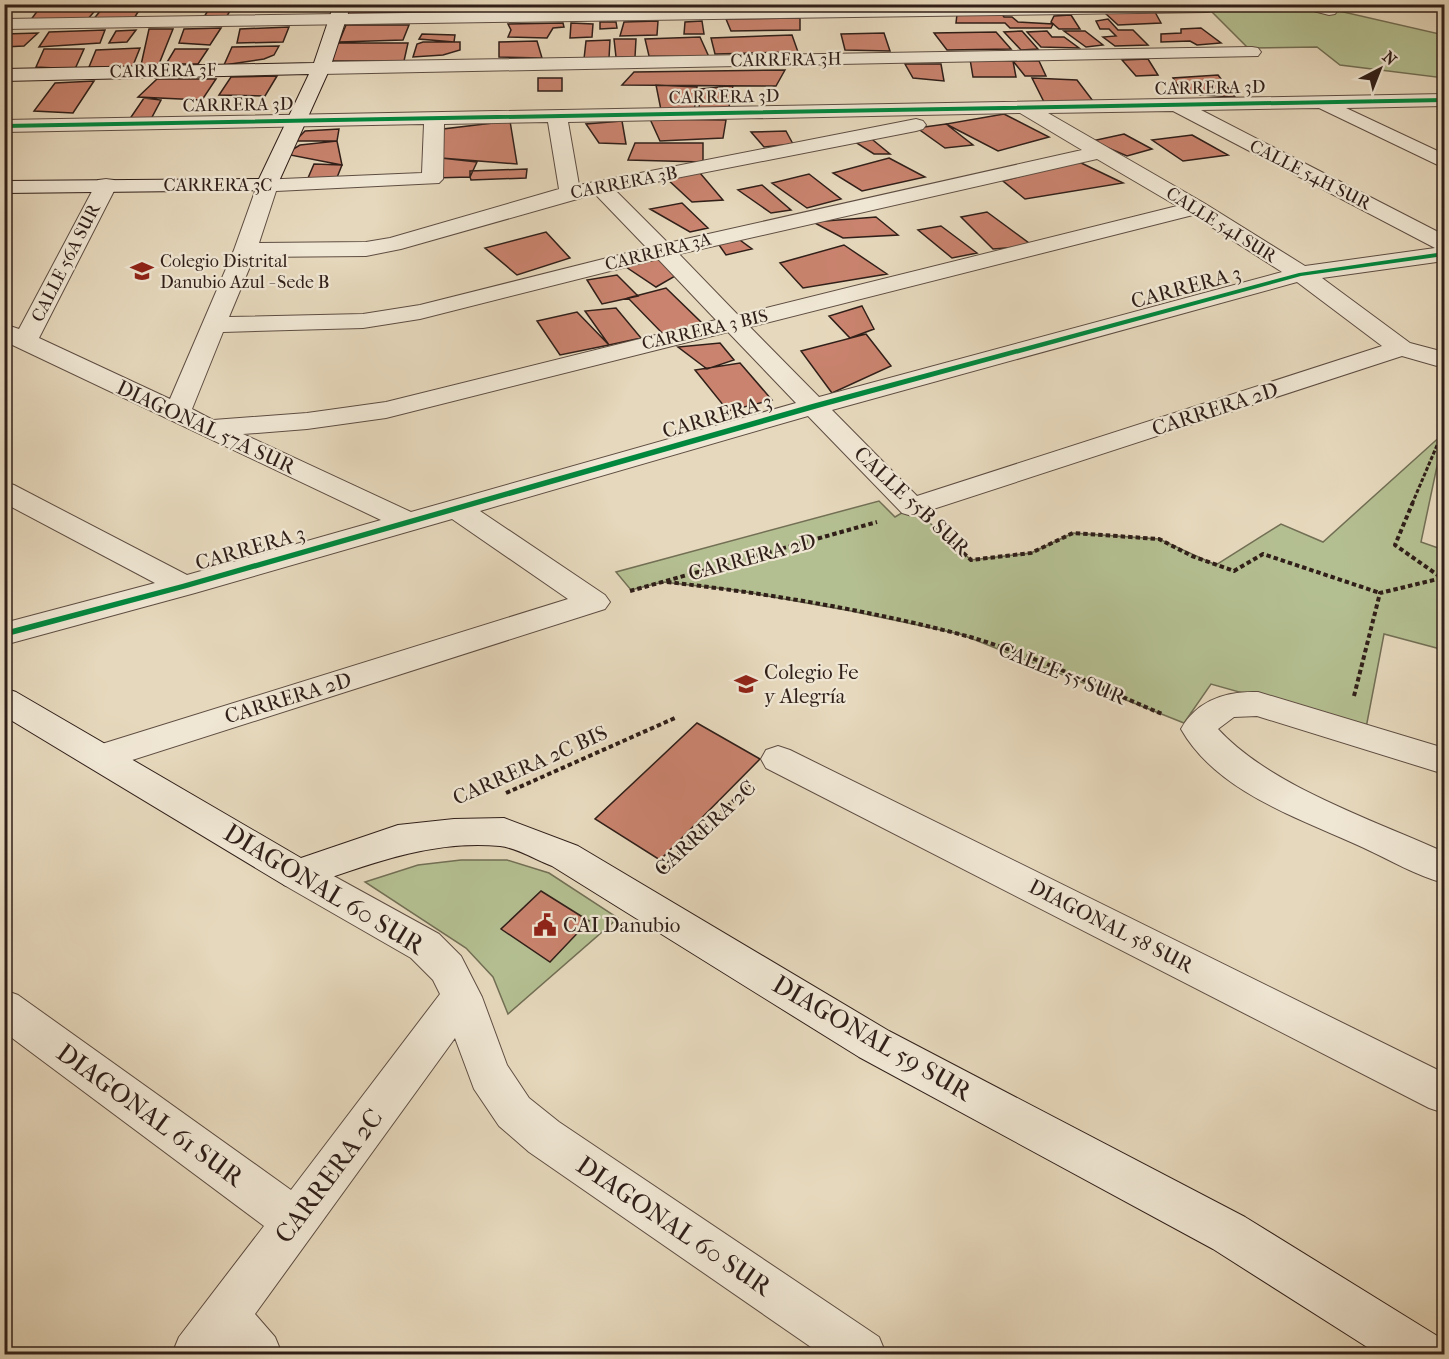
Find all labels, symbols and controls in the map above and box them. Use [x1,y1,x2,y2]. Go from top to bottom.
north arrow [1350,39,1410,99]
text: N [1379,47,1401,70]
street label: CARRERA 3H [730,49,842,71]
street label: CARRERA 3F [110,60,217,82]
street label: CARRERA 3D [1155,77,1265,99]
street label: CARRERA 3D [669,86,779,108]
street label: CARRERA 3D [183,94,293,116]
street label: CALLE 54H SUR [1246,135,1375,215]
street label: CARRERA 3B [569,162,679,204]
street label: CARRERA 3C [164,175,272,196]
street label: CALLE 54I SUR [1162,183,1281,268]
street label: CALLE 56A SUR [27,200,105,326]
street label: CARRERA 3A [603,229,713,275]
place label: Colegio Distrital Danubio Azul - Sede B [160,251,330,293]
school or university icon: Colegio Distrital Danubio Azul - Sede B [129,258,155,284]
street label: CARRERA 3 [1128,261,1244,313]
street label: CARRERA 3 BIS [640,305,770,355]
street label: DIAGONAL 57A SUR [113,375,300,479]
street label: CARRERA 2D [1149,377,1281,441]
street label: CARRERA 3 [659,389,775,443]
street label: CALLE 55B SUR [849,441,975,561]
street label: CARRERA 3 [192,521,308,575]
street label: CARRERA 2D [686,528,818,586]
street label: CALLE 55 SUR [995,637,1130,710]
place label: Colegio Fe y Alegría [764,660,859,708]
street label: CARRERA 2D [222,667,354,729]
school or university icon: Colegio Fe y Alegría [733,671,759,697]
street label: CARRERA 2C BIS [449,720,611,810]
street label: CARRERA 2C [650,775,760,881]
street label: DIAGONAL 60 SUR [218,817,431,962]
street label: DIAGONAL 58 SUR [1025,874,1198,978]
public building icon: CAI Danubio [532,912,558,938]
place label: CAI Danubio [563,913,681,937]
street label: DIAGONAL 59 SUR [767,968,978,1108]
street label: DIAGONAL 61 SUR [51,1037,250,1194]
street label: CARRERA 2C [268,1103,390,1249]
street label: DIAGONAL 60 SUR [571,1149,778,1303]

